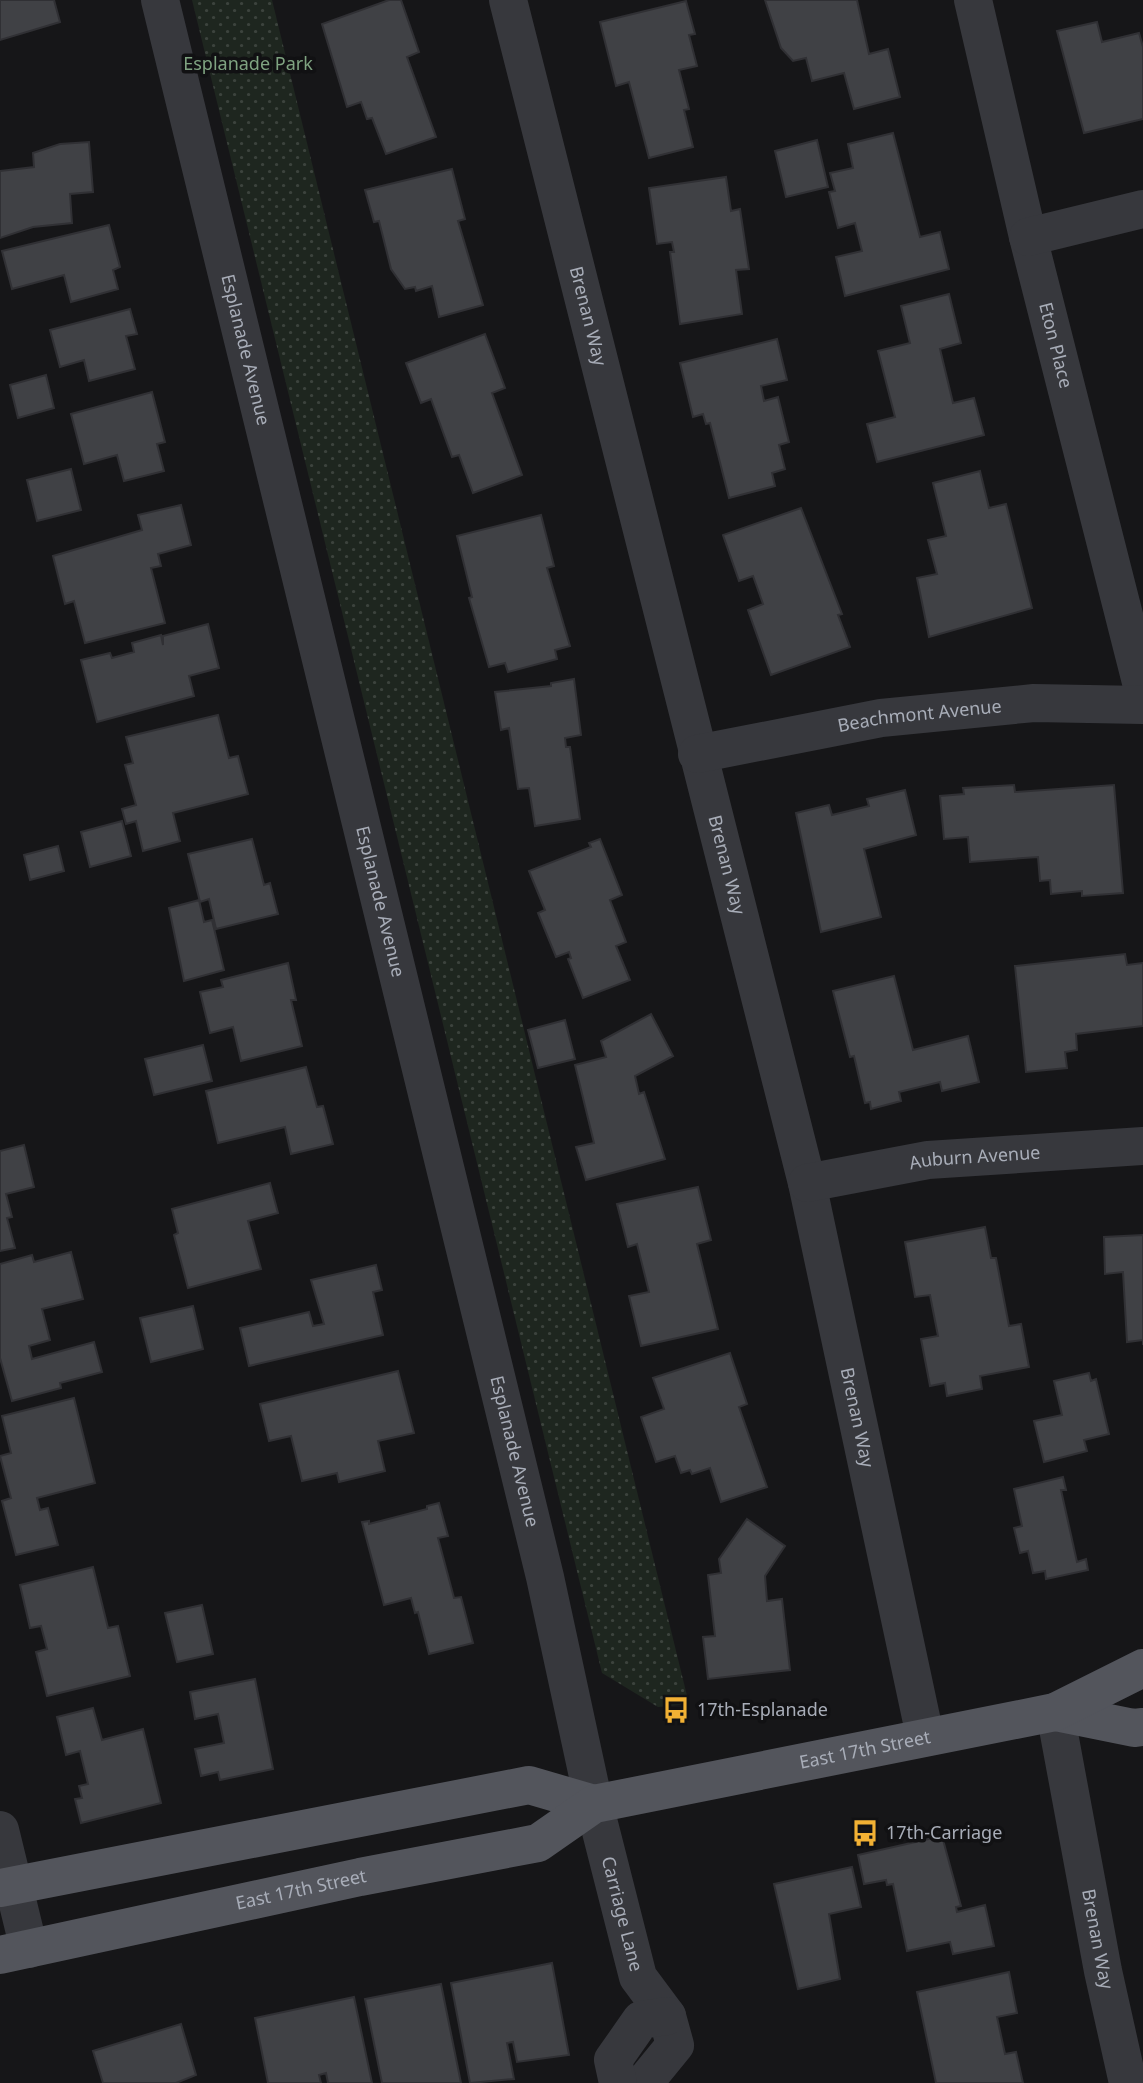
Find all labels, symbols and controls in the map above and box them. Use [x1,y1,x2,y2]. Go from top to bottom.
park label: Esplanade Park [183,51,313,75]
street label: Brenan Way [565,264,613,369]
street label: Esplanade Avenue [216,271,276,428]
street label: Eton Place [1034,300,1079,390]
street label: Beachmont Avenue [835,693,1003,737]
street label: Brenan Way [703,812,752,918]
street label: Esplanade Avenue [351,823,411,979]
street label: Auburn Avenue [907,1140,1041,1174]
street label: Brenan Way [836,1365,881,1470]
street label: Esplanade Avenue [485,1373,545,1529]
bus stop icon: 17th-Esplanade [661,1695,691,1725]
place label: 17th-Esplanade [697,1697,828,1721]
street label: East 17th Street [797,1724,933,1774]
bus stop icon: 17th-Carriage [850,1818,880,1848]
place label: 17th-Carriage [886,1820,1002,1844]
street label: Carriage Lane [597,1854,649,1974]
street label: East 17th Street [233,1863,369,1915]
street label: Brenan Way [1077,1887,1120,1992]

